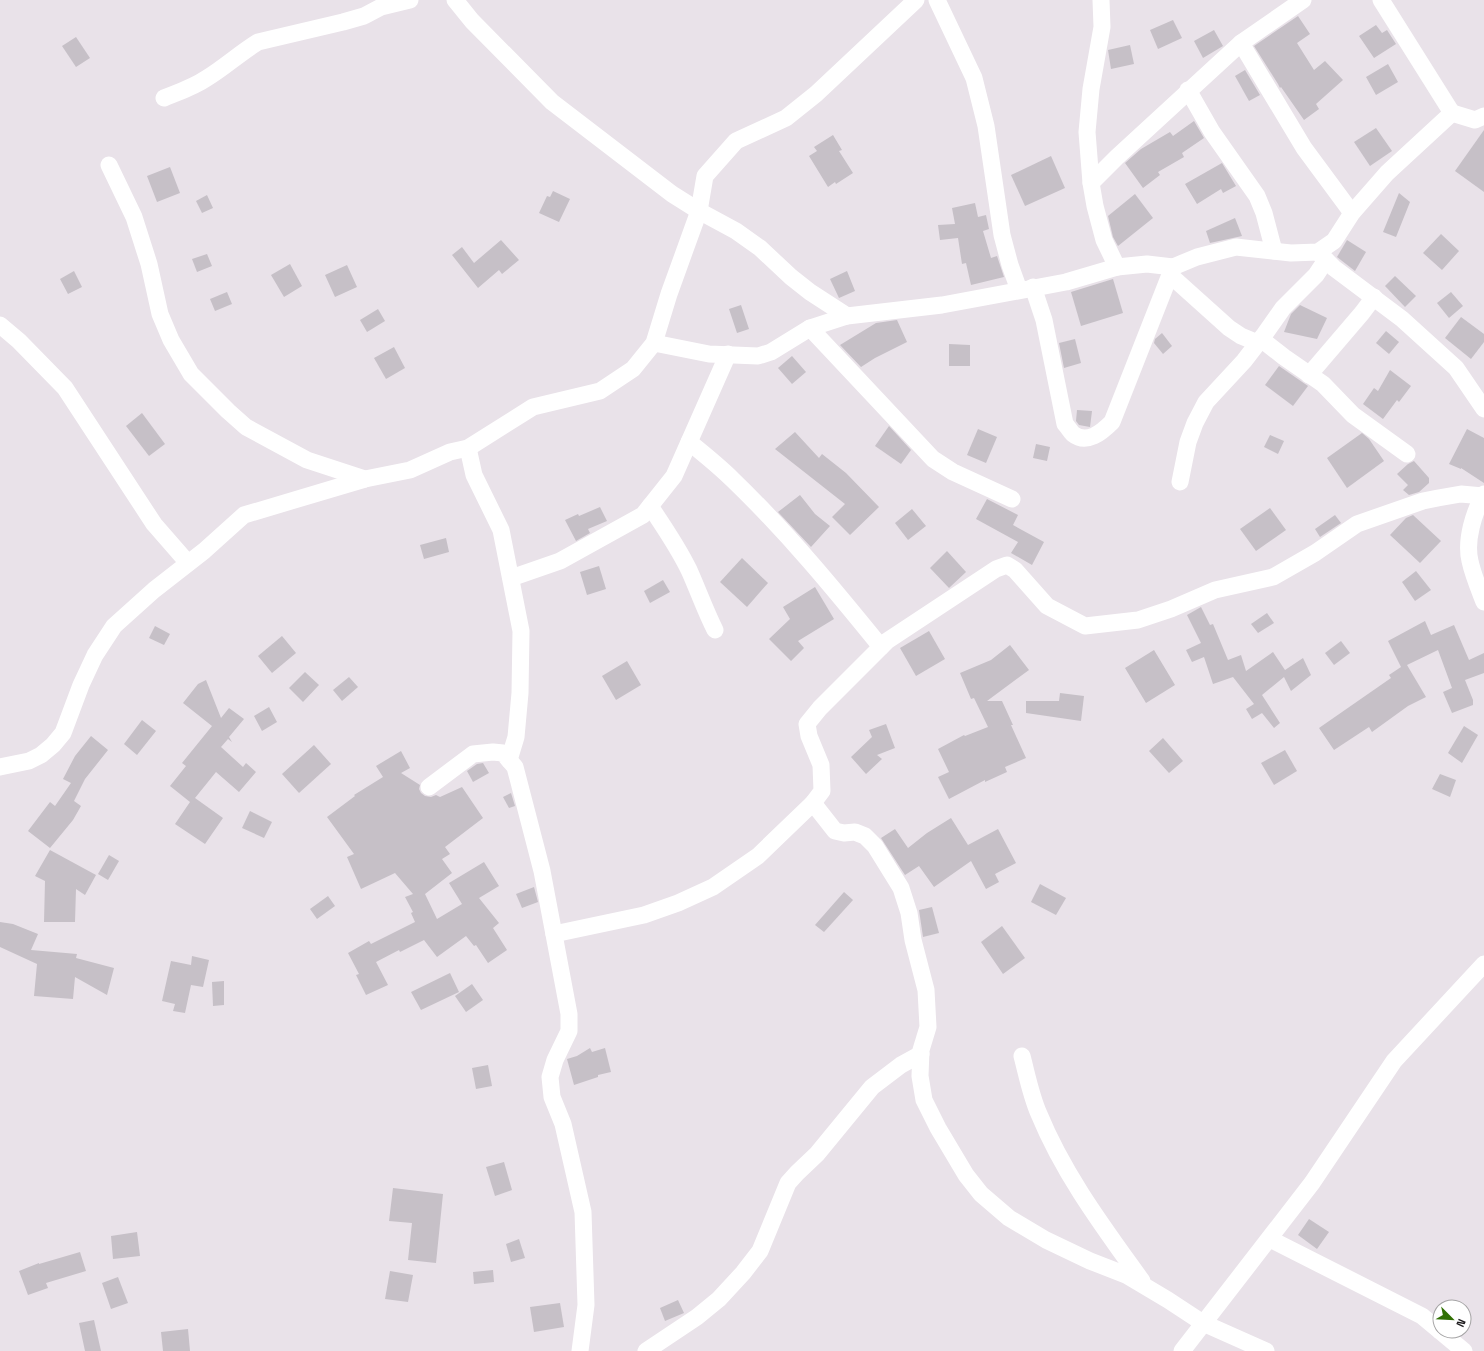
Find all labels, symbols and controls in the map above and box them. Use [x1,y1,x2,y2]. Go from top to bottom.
north arrow [1432,1299,1472,1339]
text: N [1453,1317,1469,1329]

